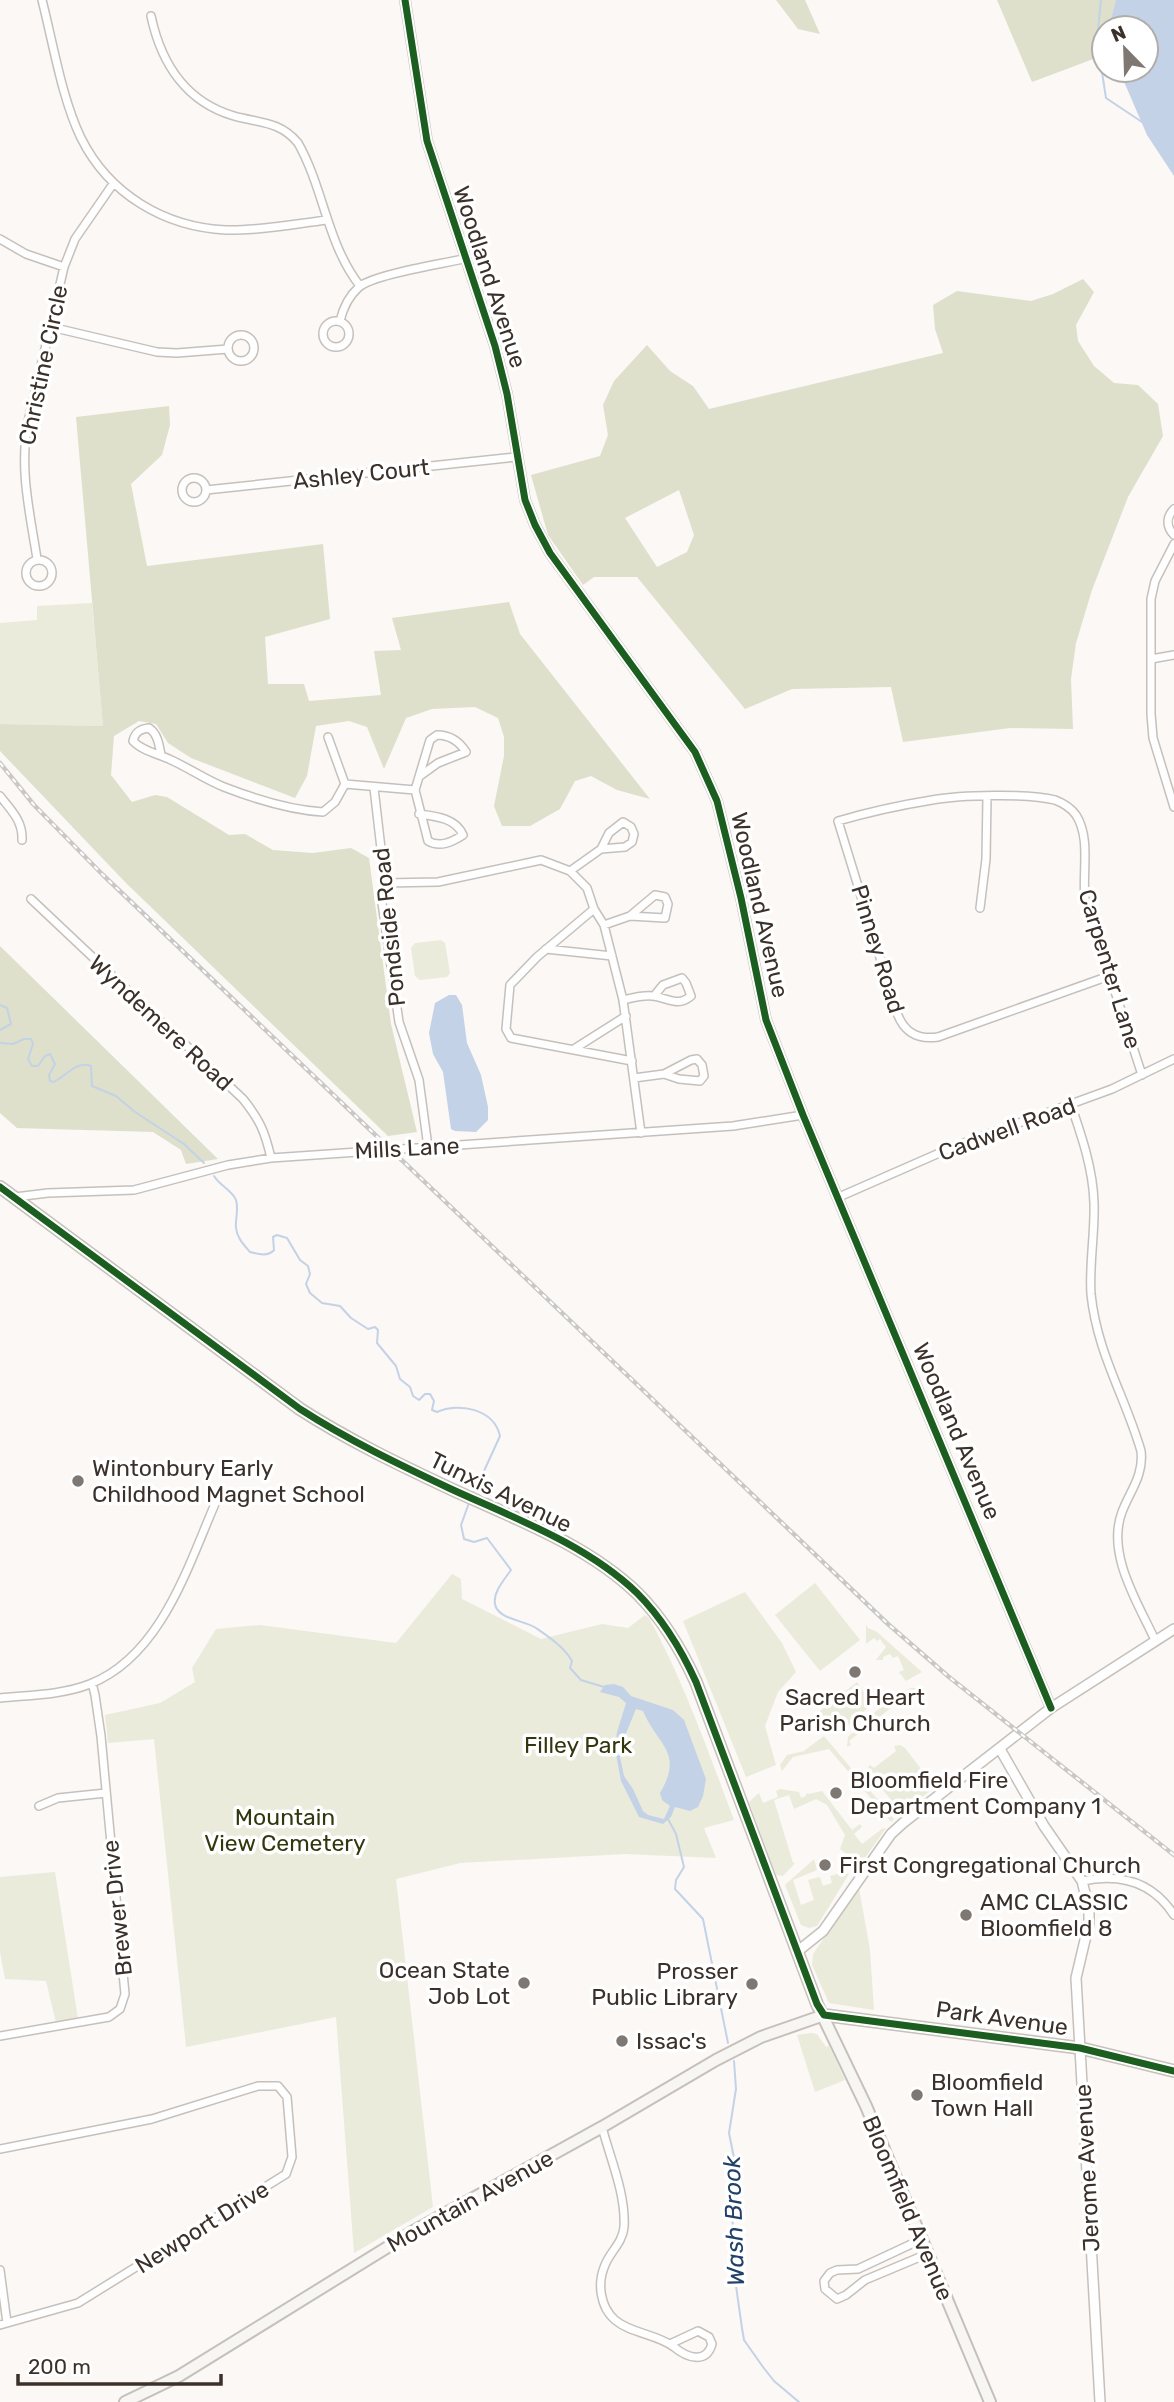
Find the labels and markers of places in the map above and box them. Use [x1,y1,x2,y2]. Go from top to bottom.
place label: Wintonbury Early Childhood Magnet School [92,1454,365,1508]
marker: Wintonbury Early Childhood Magnet School [70,1473,86,1489]
marker: Sacred Heart Parish Church [847,1664,863,1680]
place label: Sacred Heart Parish Church [779,1683,931,1737]
place label: Bloomfield Fire Department Company 1 [850,1766,1101,1820]
marker: Bloomfield Fire Department Company 1 [828,1785,844,1801]
place label: First Congregational Church [839,1851,1141,1879]
marker: First Congregational Church [817,1857,833,1873]
place label: AMC CLASSIC Bloomfield 8 [980,1888,1128,1942]
marker: AMC CLASSIC Bloomfield 8 [958,1907,974,1923]
place label: Ocean State Job Lot [379,1956,510,2010]
place label: Prosser Public Library [591,1957,738,2011]
marker: Ocean State Job Lot [516,1975,532,1991]
marker: Prosser Public Library [744,1976,760,1992]
place label: Issac's [636,2027,707,2055]
marker: Issac's [614,2033,630,2049]
place label: Bloomfield Town Hall [931,2068,1043,2122]
marker: Bloomfield Town Hall [909,2087,925,2103]

